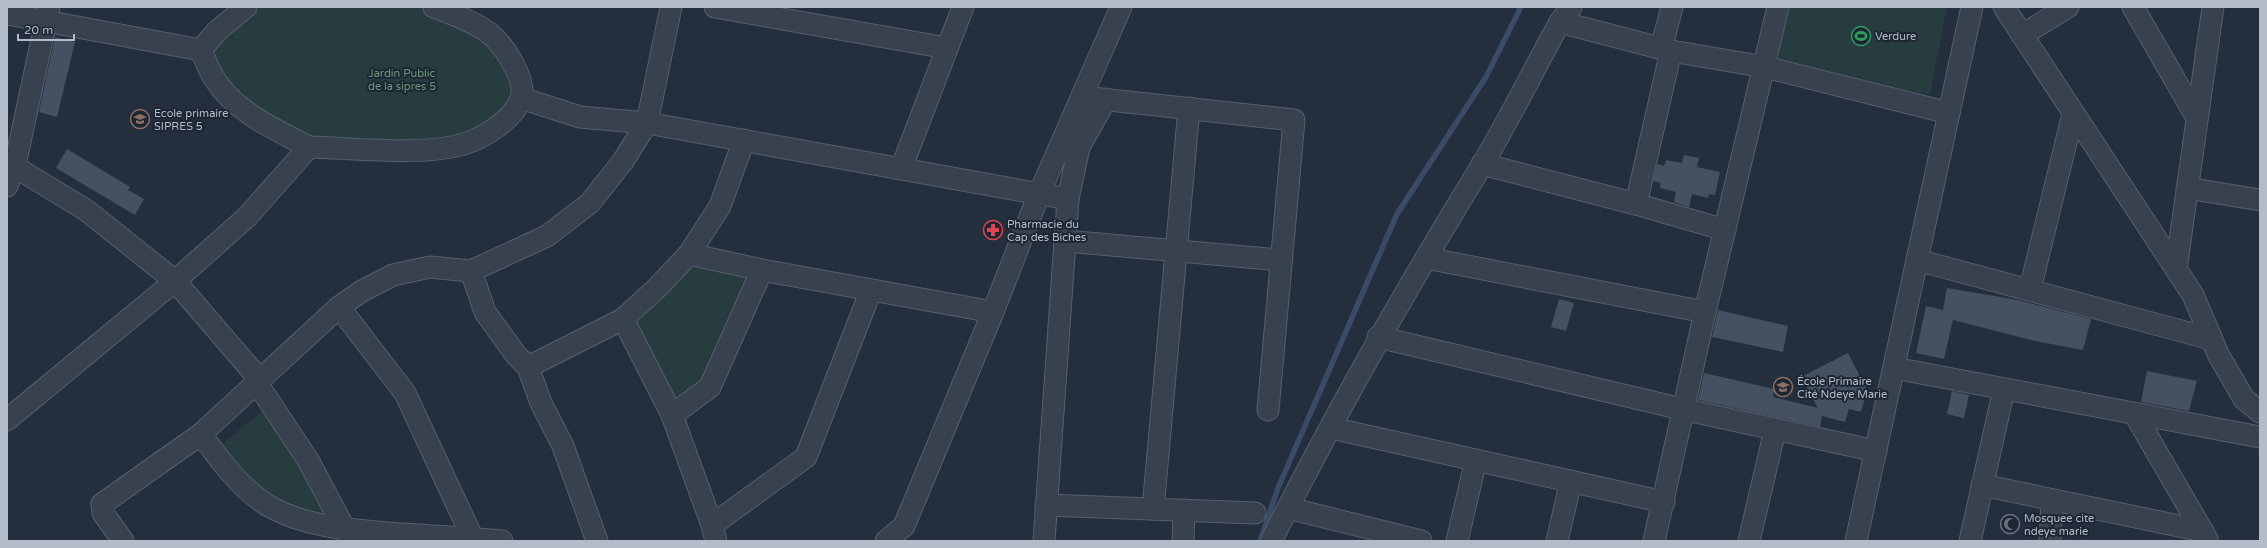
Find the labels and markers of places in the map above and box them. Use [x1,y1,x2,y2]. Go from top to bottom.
sports icon: Verdure [1850,25,1872,47]
place label: Verdure [1875,30,1916,43]
place label: Ecole primaire SIPRES 5 [154,107,228,133]
school or university icon: Ecole primaire SIPRES 5 [129,108,151,130]
place label: Pharmacie du Cap des Biches [1007,218,1086,244]
pharmacy icon: Pharmacie du Cap des Biches [982,219,1004,241]
place label: École Primaire Cité Ndeye Marie [1797,374,1887,401]
school or university icon: École Primaire Cité Ndeye Marie [1772,376,1794,398]
place label: Mosquee cite ndeye marie [2024,512,2094,538]
mosque icon: Mosquee cite ndeye marie [1999,513,2021,535]

